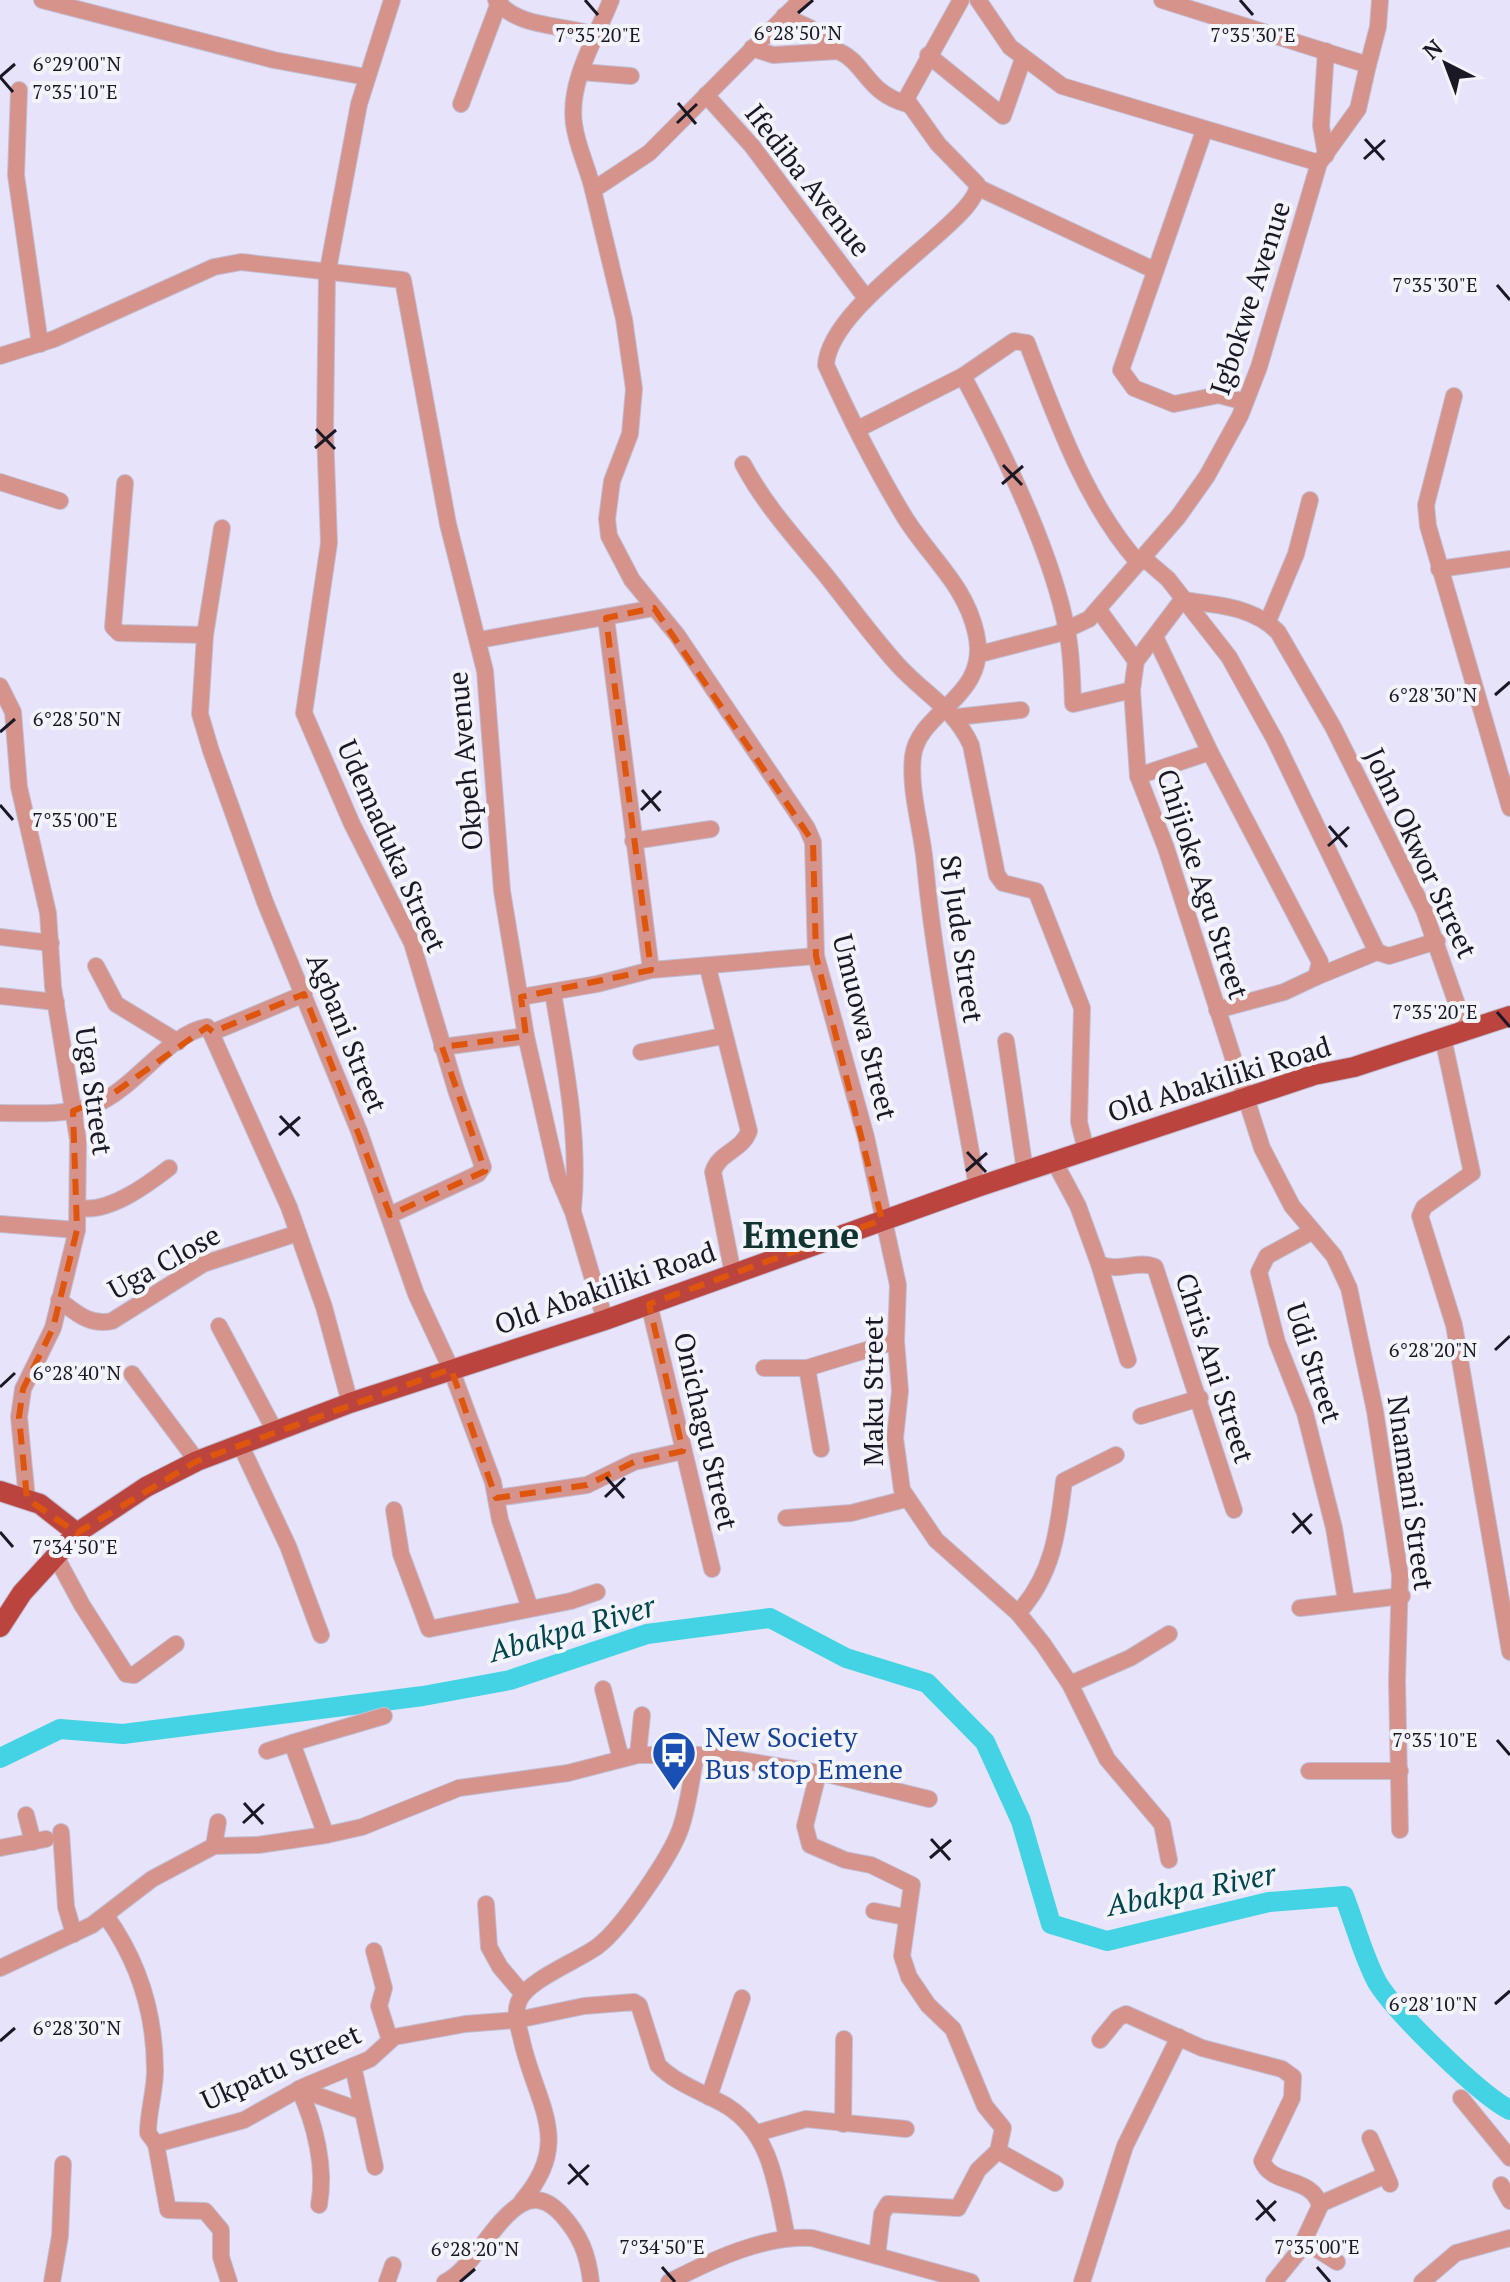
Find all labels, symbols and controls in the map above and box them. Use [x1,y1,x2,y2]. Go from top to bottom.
text: 6°28'50"N [754,19,843,46]
text: 7°35'20"E [555,21,641,48]
text: 7°35'30"E [1210,21,1296,48]
north arrow [1406,24,1486,104]
text: N [1416,32,1448,65]
text: 6°29'00"N [33,50,122,77]
text: 7°35'10"E [32,78,118,105]
street label: Ifediba Avenue [737,96,880,264]
street label: Igbokwe Avenue [1201,196,1298,400]
text: 7°35'30"E [1392,271,1478,298]
street label: Okpeh Avenue [438,670,491,852]
text: 6°28'30"N [1389,681,1478,708]
text: 6°28'50"N [33,705,122,732]
street label: Udemaduka Street [329,734,456,958]
street label: John Okwor Street [1357,742,1487,964]
street label: Chijioke Agu Street [1149,764,1258,1004]
text: 7°35'00"E [32,806,118,833]
street label: St Jude Street [932,853,993,1026]
street label: Umuowa Street [825,930,907,1124]
street label: Agbani Street [299,948,396,1119]
text: 7°35'20"E [1392,998,1478,1025]
street label: Uga Street [67,1024,122,1158]
street label: Old Abakiliki Road [1103,1027,1335,1130]
district label: Emene [743,1211,859,1258]
street label: Uga Close [101,1216,226,1307]
street label: Old Abakiliki Road [489,1232,720,1343]
street label: Chris Ani Street [1167,1268,1264,1468]
street label: Udi Street [1278,1298,1351,1428]
street label: Maku Street [854,1315,891,1466]
street label: Onichagu Street [666,1328,747,1534]
text: 6°28'20"N [1389,1336,1478,1363]
text: 6°28'40"N [33,1359,122,1386]
street label: Nnamani Street [1380,1393,1444,1593]
text: 7°34'50"E [32,1533,118,1560]
water label: Abakpa River [482,1585,661,1671]
place label: New Society Bus stop Emene [705,1718,903,1787]
text: 7°35'10"E [1392,1726,1478,1753]
bus stop icon: New Society Bus stop Emene [650,1729,698,1792]
water label: Abakpa River [1101,1853,1280,1925]
text: 6°28'10"N [1389,1990,1478,2017]
text: 6°28'30"N [33,2014,122,2041]
street label: Ukpatu Street [195,2015,367,2118]
text: 7°34'50"E [619,2233,705,2260]
text: 7°35'00"E [1274,2233,1360,2260]
text: 6°28'20"N [431,2235,520,2262]

